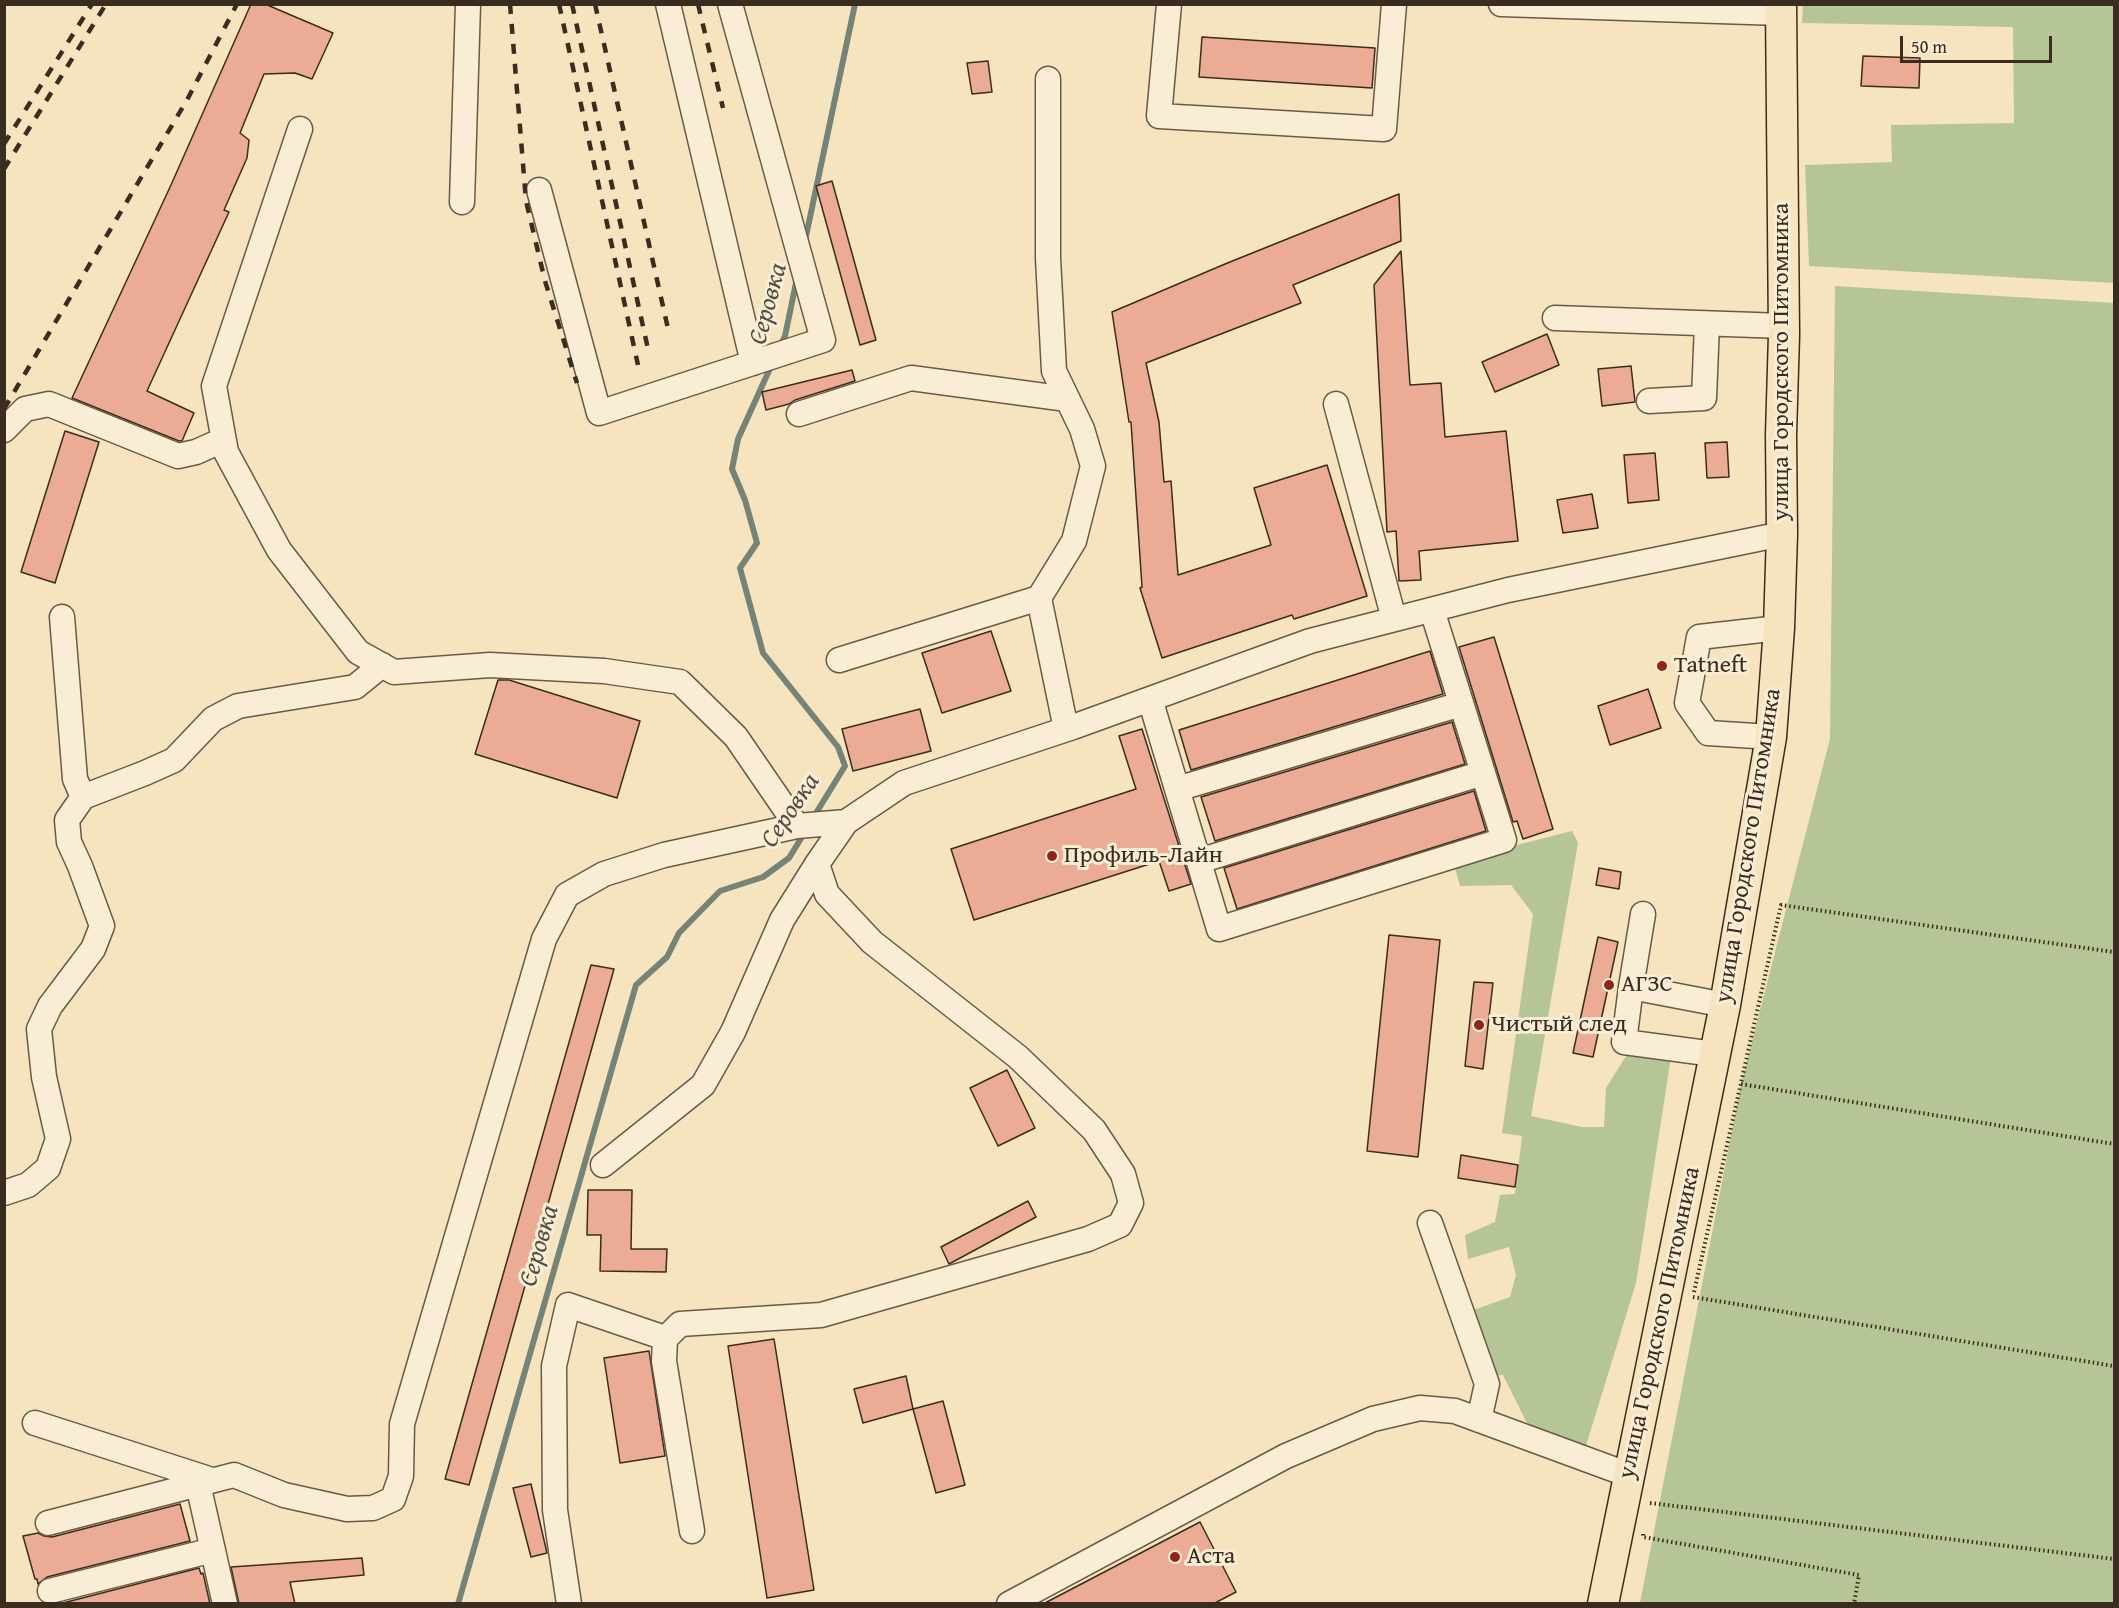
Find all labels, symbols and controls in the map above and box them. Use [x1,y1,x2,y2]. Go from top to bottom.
scale bar [1903,24,2054,62]
text: 50 m [1911,33,1947,60]
street label: улица Городского Питомника [1768,203,1796,521]
water label: Серовка [743,260,795,348]
place label: Tatneft [1674,652,1747,680]
marker: Tatneft [1655,659,1669,673]
street label: улица Городского Питомника [1710,687,1788,1005]
water label: Серовка [755,768,827,854]
place label: Профиль-Лайн [1064,842,1223,870]
marker: Профиль-Лайн [1045,849,1059,863]
place label: АГЗС [1621,971,1673,999]
marker: АГЗС [1602,978,1616,992]
place label: Чистый след [1491,1011,1627,1039]
marker: Чистый след [1472,1018,1486,1032]
street label: улица Городского Питомника [1613,1164,1707,1482]
water label: Серовка [514,1202,566,1290]
place label: Аста [1187,1543,1235,1571]
marker: Аста [1168,1550,1182,1564]

